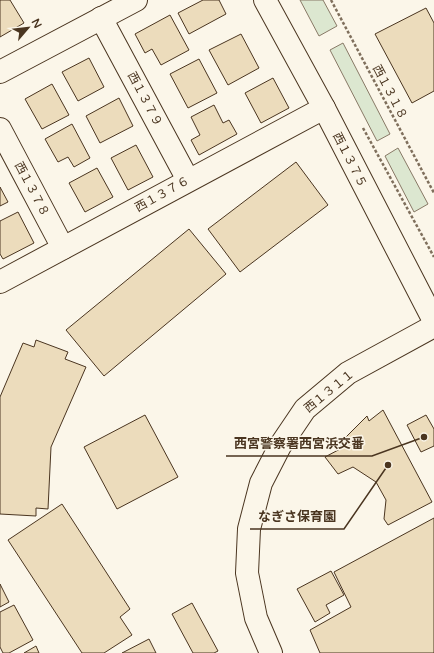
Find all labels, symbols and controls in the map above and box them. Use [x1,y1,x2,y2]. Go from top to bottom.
north arrow [8,8,48,48]
text: N [29,17,44,30]
street label: 西１３１８ [370,62,410,122]
street label: 西１３７９ [125,69,165,129]
street label: 西１３７５ [330,130,370,190]
street label: 西１３７８ [12,159,52,219]
street label: 西１３７６ [132,173,192,215]
street label: 西１３１１ [301,367,357,415]
callout: 西宮警察署西宮浜交番 [226,431,372,456]
text: 西宮警察署西宮浜交番 [234,436,364,452]
callout: なぎさ保育園 [250,504,344,529]
text: なぎさ保育園 [258,509,336,525]

